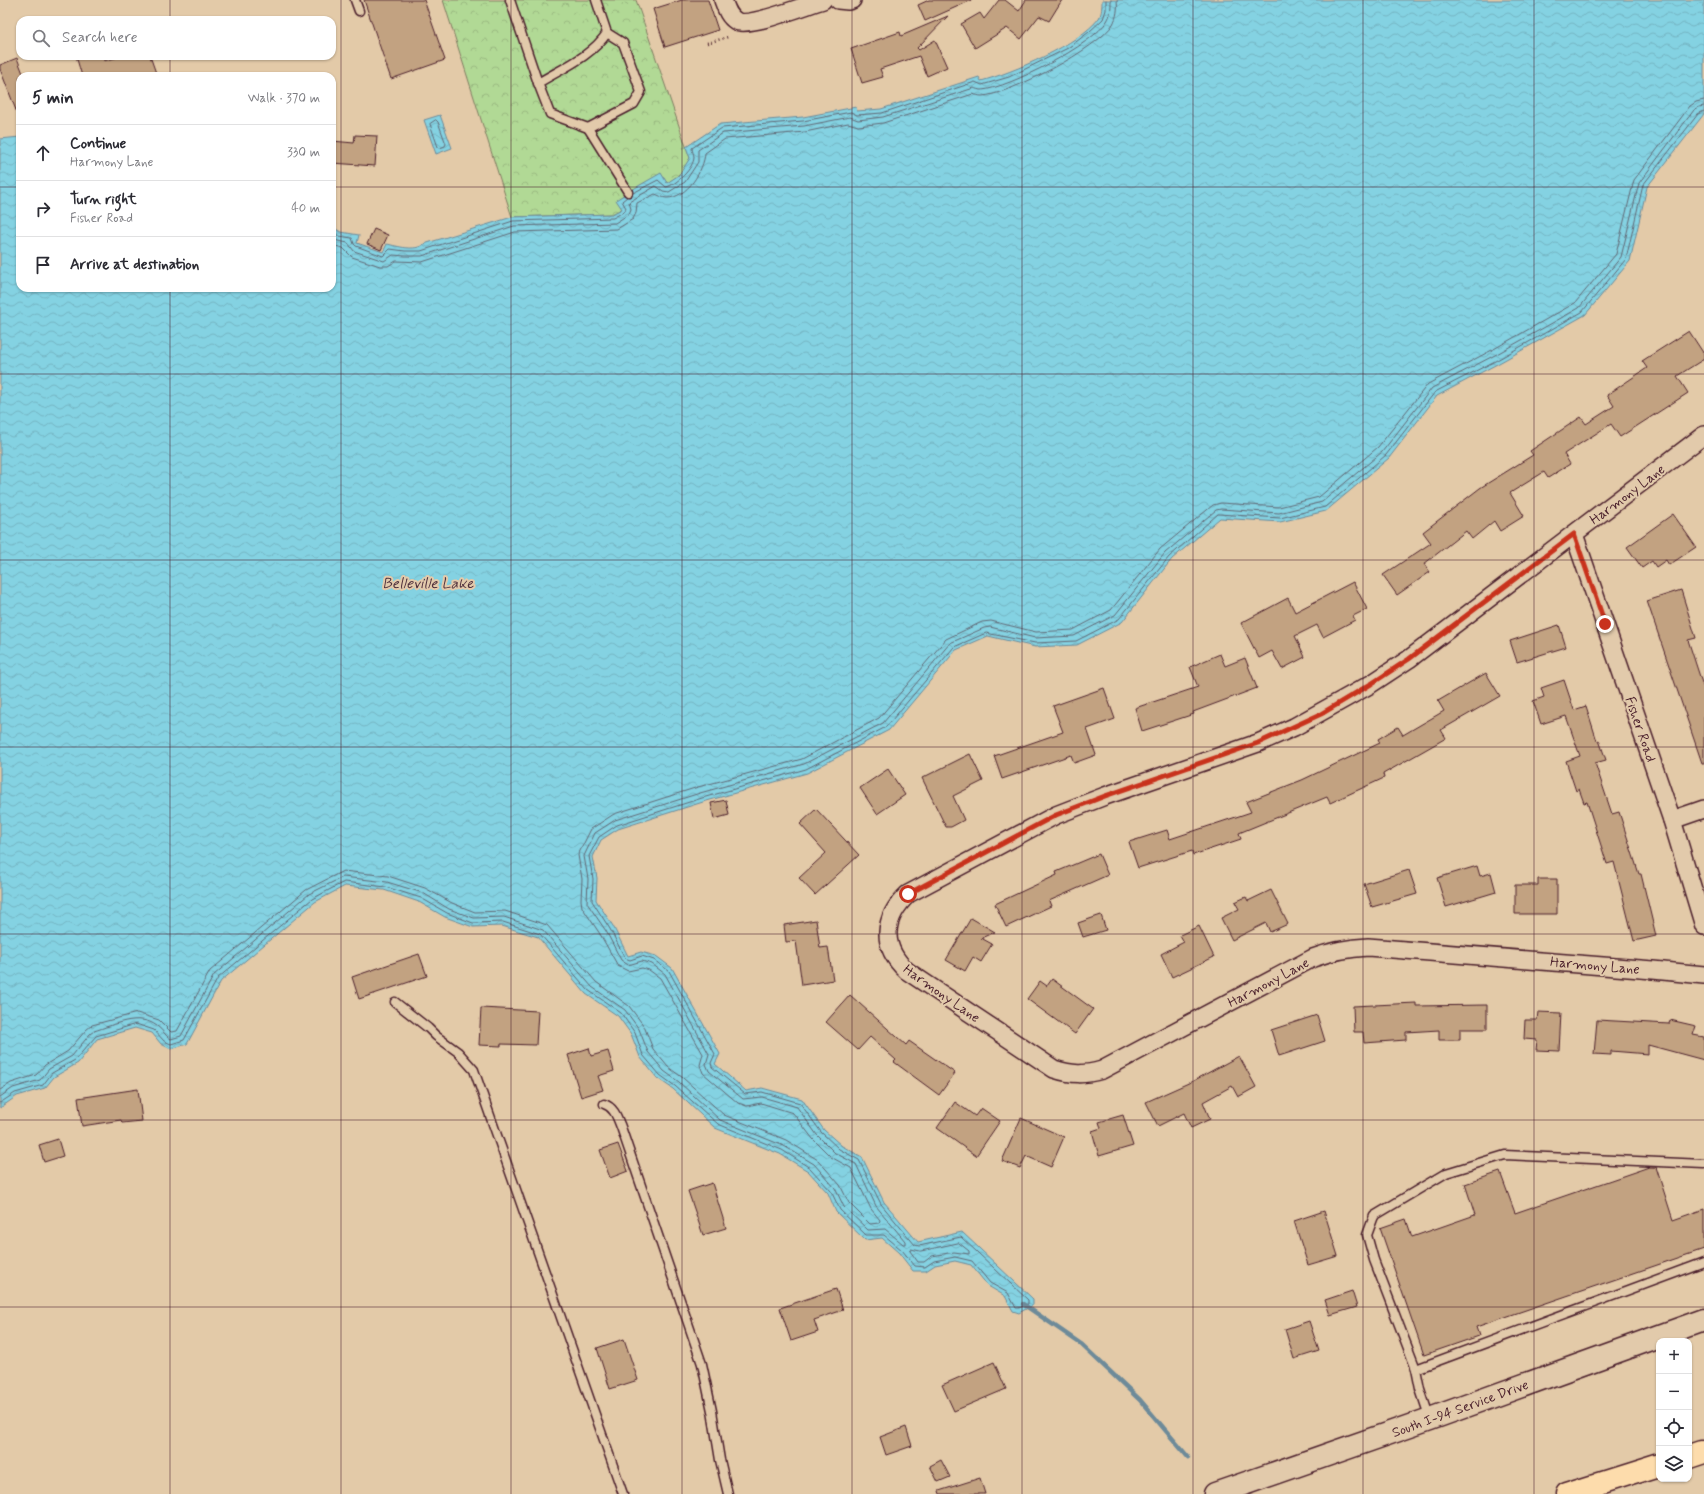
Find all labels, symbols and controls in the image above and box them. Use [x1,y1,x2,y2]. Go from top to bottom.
search box [16,16,336,60]
icon: search [30,27,52,49]
text: Search here [62,28,138,48]
text: 5 min [32,87,74,109]
text: Walk · 370 m [248,90,320,107]
text: Continue [70,134,126,154]
icon: ahead [32,142,54,164]
text: 330 m [287,144,320,161]
text: Harmony Lane [70,154,154,171]
text: Turn right [70,190,137,210]
icon: right [32,198,54,220]
text: 40 m [291,200,320,217]
text: Fisher Road [70,210,133,227]
icon: arrive [32,254,54,276]
text: Arrive at destination [70,255,199,275]
street label: Harmony Lane [1586,461,1669,529]
water label: Belleville Lake [382,574,475,594]
route end [1596,615,1614,633]
street label: Fisher Road [1620,694,1660,764]
route start [899,885,917,903]
street label: Harmony Lane [1549,953,1640,979]
street label: Harmony Lane [1225,954,1312,1012]
street label: Harmony Lane [899,961,983,1027]
map controls [1656,1338,1692,1482]
button: + [1656,1338,1692,1374]
button: − [1656,1374,1692,1410]
street label: South I-94 Service Drive [1389,1376,1531,1442]
button: locate [1656,1410,1692,1446]
button: layers [1656,1446,1692,1482]

